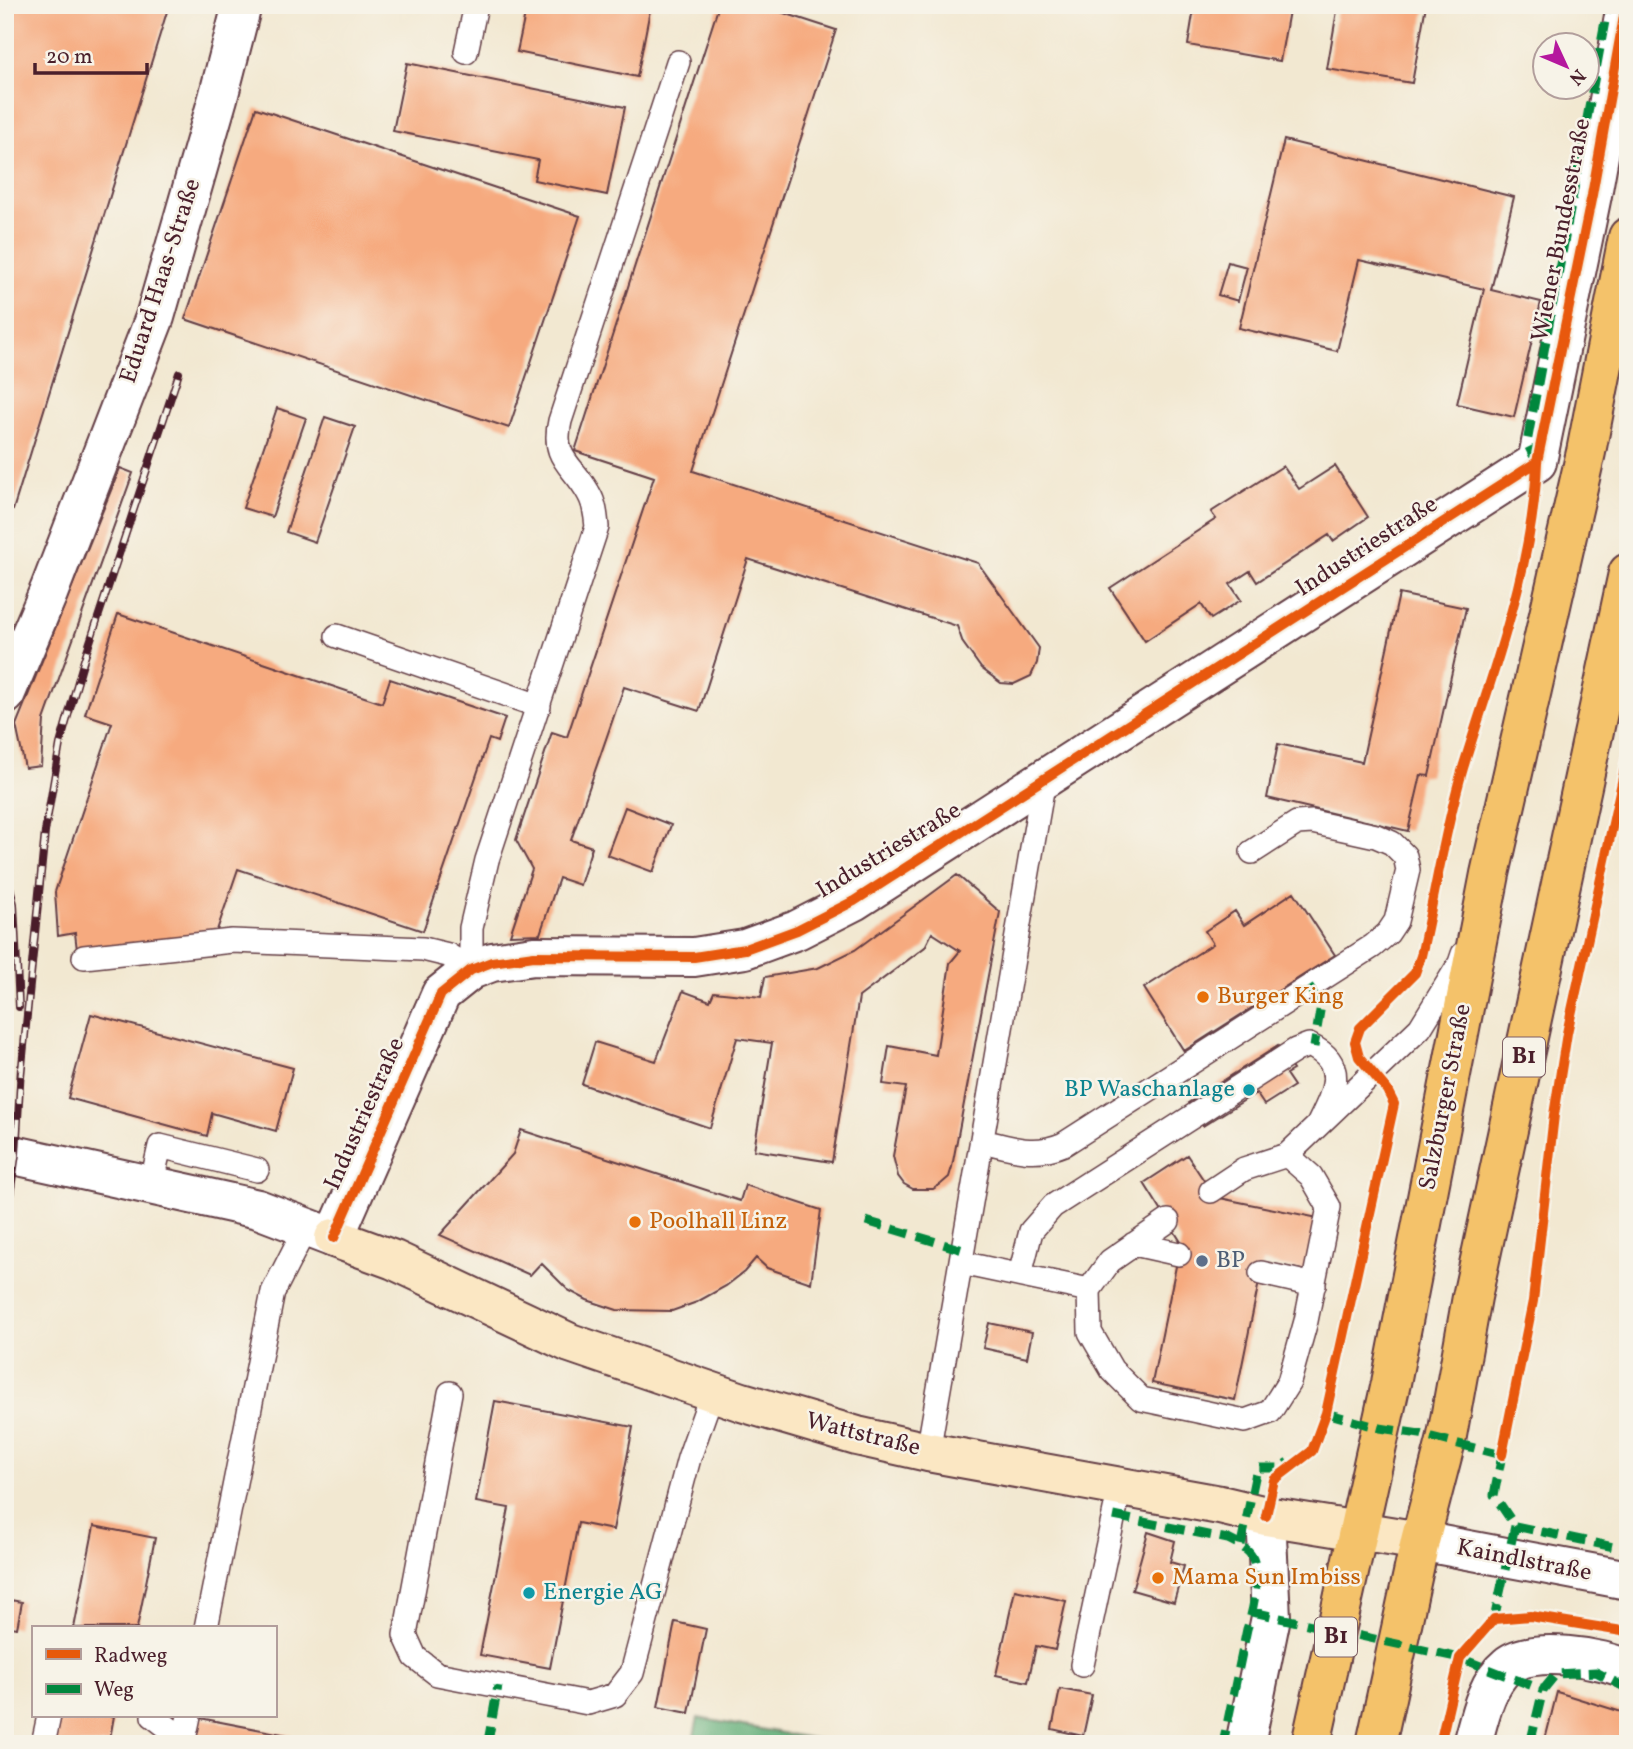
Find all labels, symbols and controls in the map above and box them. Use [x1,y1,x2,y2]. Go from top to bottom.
scale bar [35,32,147,76]
north arrow [1532,32,1602,102]
text: 20 m [46,43,92,72]
text: N [1563,62,1591,91]
street label: Wiener Bundesstraße [1524,115,1600,345]
street label: Eduard Haas-Straße [112,174,210,388]
street label: Industriestraße [1289,488,1445,606]
street label: Industriestraße [810,794,968,908]
place label: Burger King [1217,980,1344,1014]
marker: Burger King [1195,989,1211,1005]
street label: Salzburger Straße [1411,1001,1481,1193]
street label: Industriestraße [316,1032,414,1196]
road number: B1 [1503,1038,1545,1076]
place label: BP Waschanlage [1064,1073,1235,1107]
marker: BP Waschanlage [1241,1082,1257,1098]
place label: Poolhall Linz [649,1205,787,1239]
marker: Poolhall Linz [627,1214,643,1230]
place label: BP [1216,1244,1245,1278]
marker: BP [1194,1253,1210,1269]
street label: Wattstraße [802,1404,924,1466]
street label: Kaindlstraße [1454,1531,1594,1591]
place label: Mama Sun Imbiss [1172,1561,1361,1595]
marker: Mama Sun Imbiss [1150,1570,1166,1586]
place label: Energie AG [543,1576,663,1610]
marker: Energie AG [521,1585,537,1601]
road number: B1 [1315,1618,1357,1656]
legend [32,1626,276,1718]
text: Radweg [94,1642,167,1671]
text: Weg [94,1676,134,1705]

